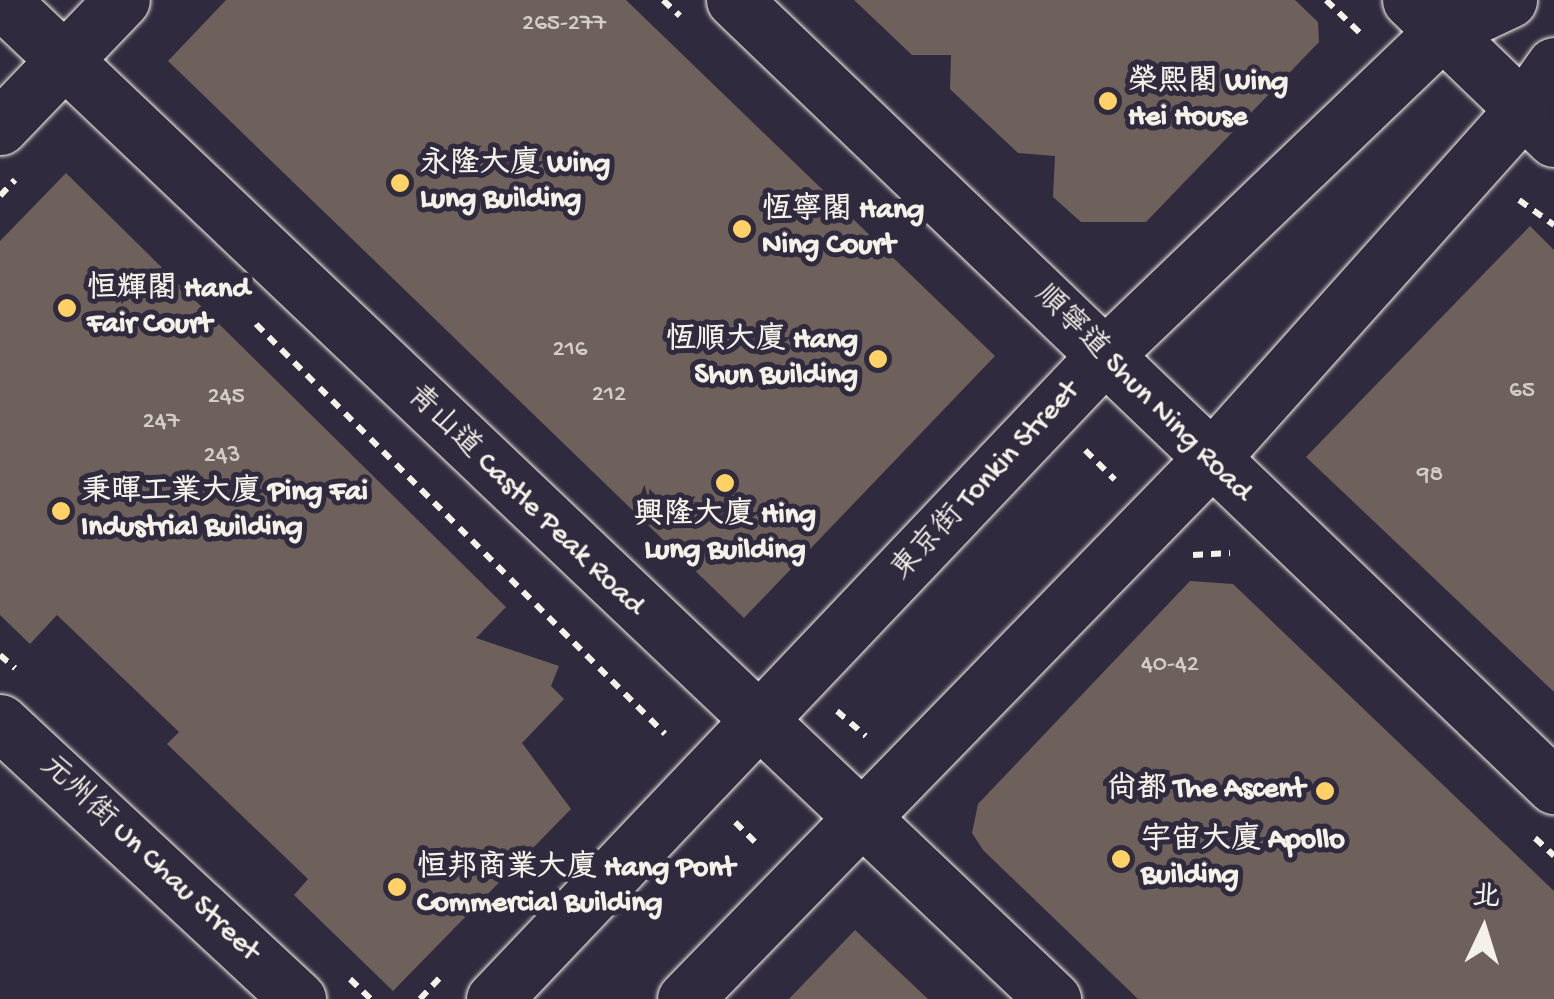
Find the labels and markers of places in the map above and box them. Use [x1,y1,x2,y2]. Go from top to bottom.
place label: 榮熙閣 Wing Hei House [1128,66,1288,136]
marker: 榮熙閣 Wing Hei House [1097,90,1119,112]
place label: 永隆大廈 Wing Lung Building [420,148,610,218]
marker: 永隆大廈 Wing Lung Building [389,172,411,194]
place label: 恆寧閣 Hang Ning Court [762,194,924,264]
marker: 恆寧閣 Hang Ning Court [731,218,753,240]
place label: 恒輝閣 Hand Fair Court [87,273,250,344]
marker: 恒輝閣 Hand Fair Court [56,297,78,319]
place label: 恆順大廈 Hang Shun Building [666,324,858,394]
marker: 恆順大廈 Hang Shun Building [867,348,889,370]
marker: 興隆大廈 Hing Lung Building [714,472,736,494]
place label: 秉暉工業大廈 Ping Fai Industrial Building [81,476,368,546]
place label: 興隆大廈 Hing Lung Building [634,499,816,570]
marker: 秉暉工業大廈 Ping Fai Industrial Building [50,500,72,522]
place label: 尚都 The Ascent [1107,773,1305,809]
marker: 尚都 The Ascent [1314,780,1336,802]
place label: 宇宙大廈 Apollo Building [1141,824,1345,894]
marker: 宇宙大廈 Apollo Building [1110,848,1132,870]
place label: 恒邦商業大廈 Hang Pont Commercial Building [417,852,735,922]
marker: 恒邦商業大廈 Hang Pont Commercial Building [386,876,408,898]

